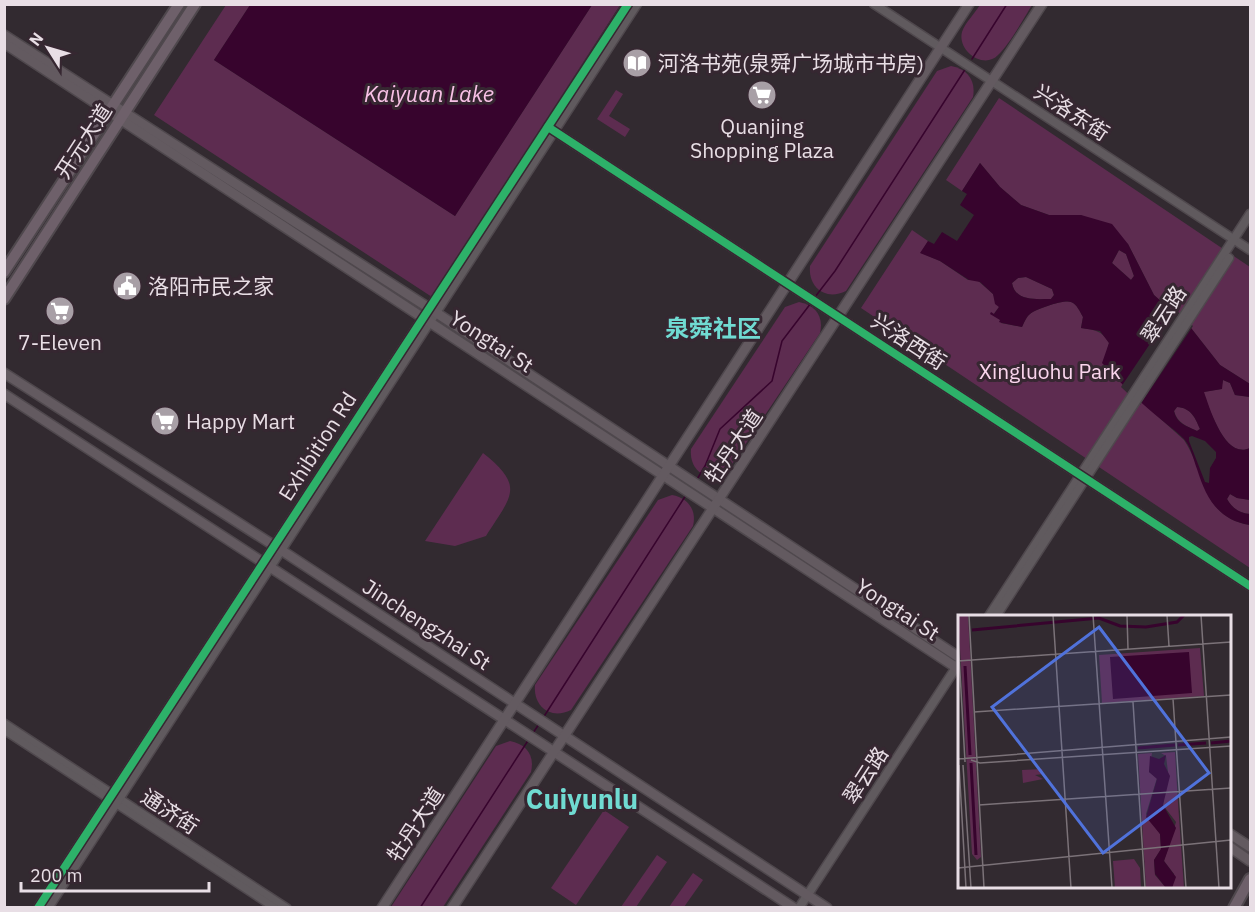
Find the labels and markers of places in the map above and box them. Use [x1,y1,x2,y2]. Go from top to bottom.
library icon: 河洛书苑(泉舜广场城市书房) [621,47,653,79]
place label: 河洛书苑(泉舜广场城市书房) [658,49,924,77]
supermarket icon: Quanjing Shopping Plaza [746,79,778,111]
place label: Quanjing Shopping Plaza [690,112,834,164]
public building icon: 洛阳市民之家 [111,270,143,302]
place label: 洛阳市民之家 [148,272,274,300]
supermarket icon: 7-Eleven [44,295,76,327]
place label: 7-Eleven [18,328,102,356]
supermarket icon: Happy Mart [149,405,181,437]
place label: Happy Mart [186,407,295,435]

